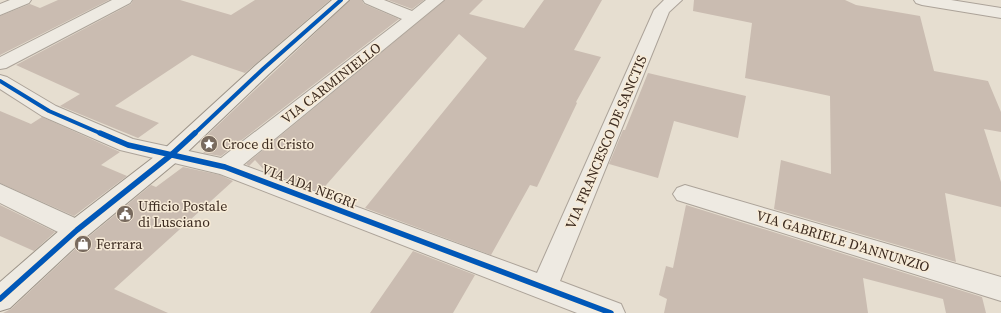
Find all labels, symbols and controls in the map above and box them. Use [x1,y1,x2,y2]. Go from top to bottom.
street label: VIA CARMINIELLO [277,38,385,128]
street label: VIA FRANCESCO DE SANCTIS [560,52,652,232]
place icon: Croce di Cristo [199,134,219,154]
place label: Croce di Cristo [222,134,314,154]
street label: VIA ADA NEGRI [259,159,359,213]
place label: Ufficio Postale di Lusciano [138,196,227,232]
public building icon: Ufficio Postale di Lusciano [115,204,135,224]
street label: VIA GABRIELE D'ANNUNZIO [754,205,932,277]
shop icon: Ferrara [73,234,93,254]
place label: Ferrara [96,234,143,254]

